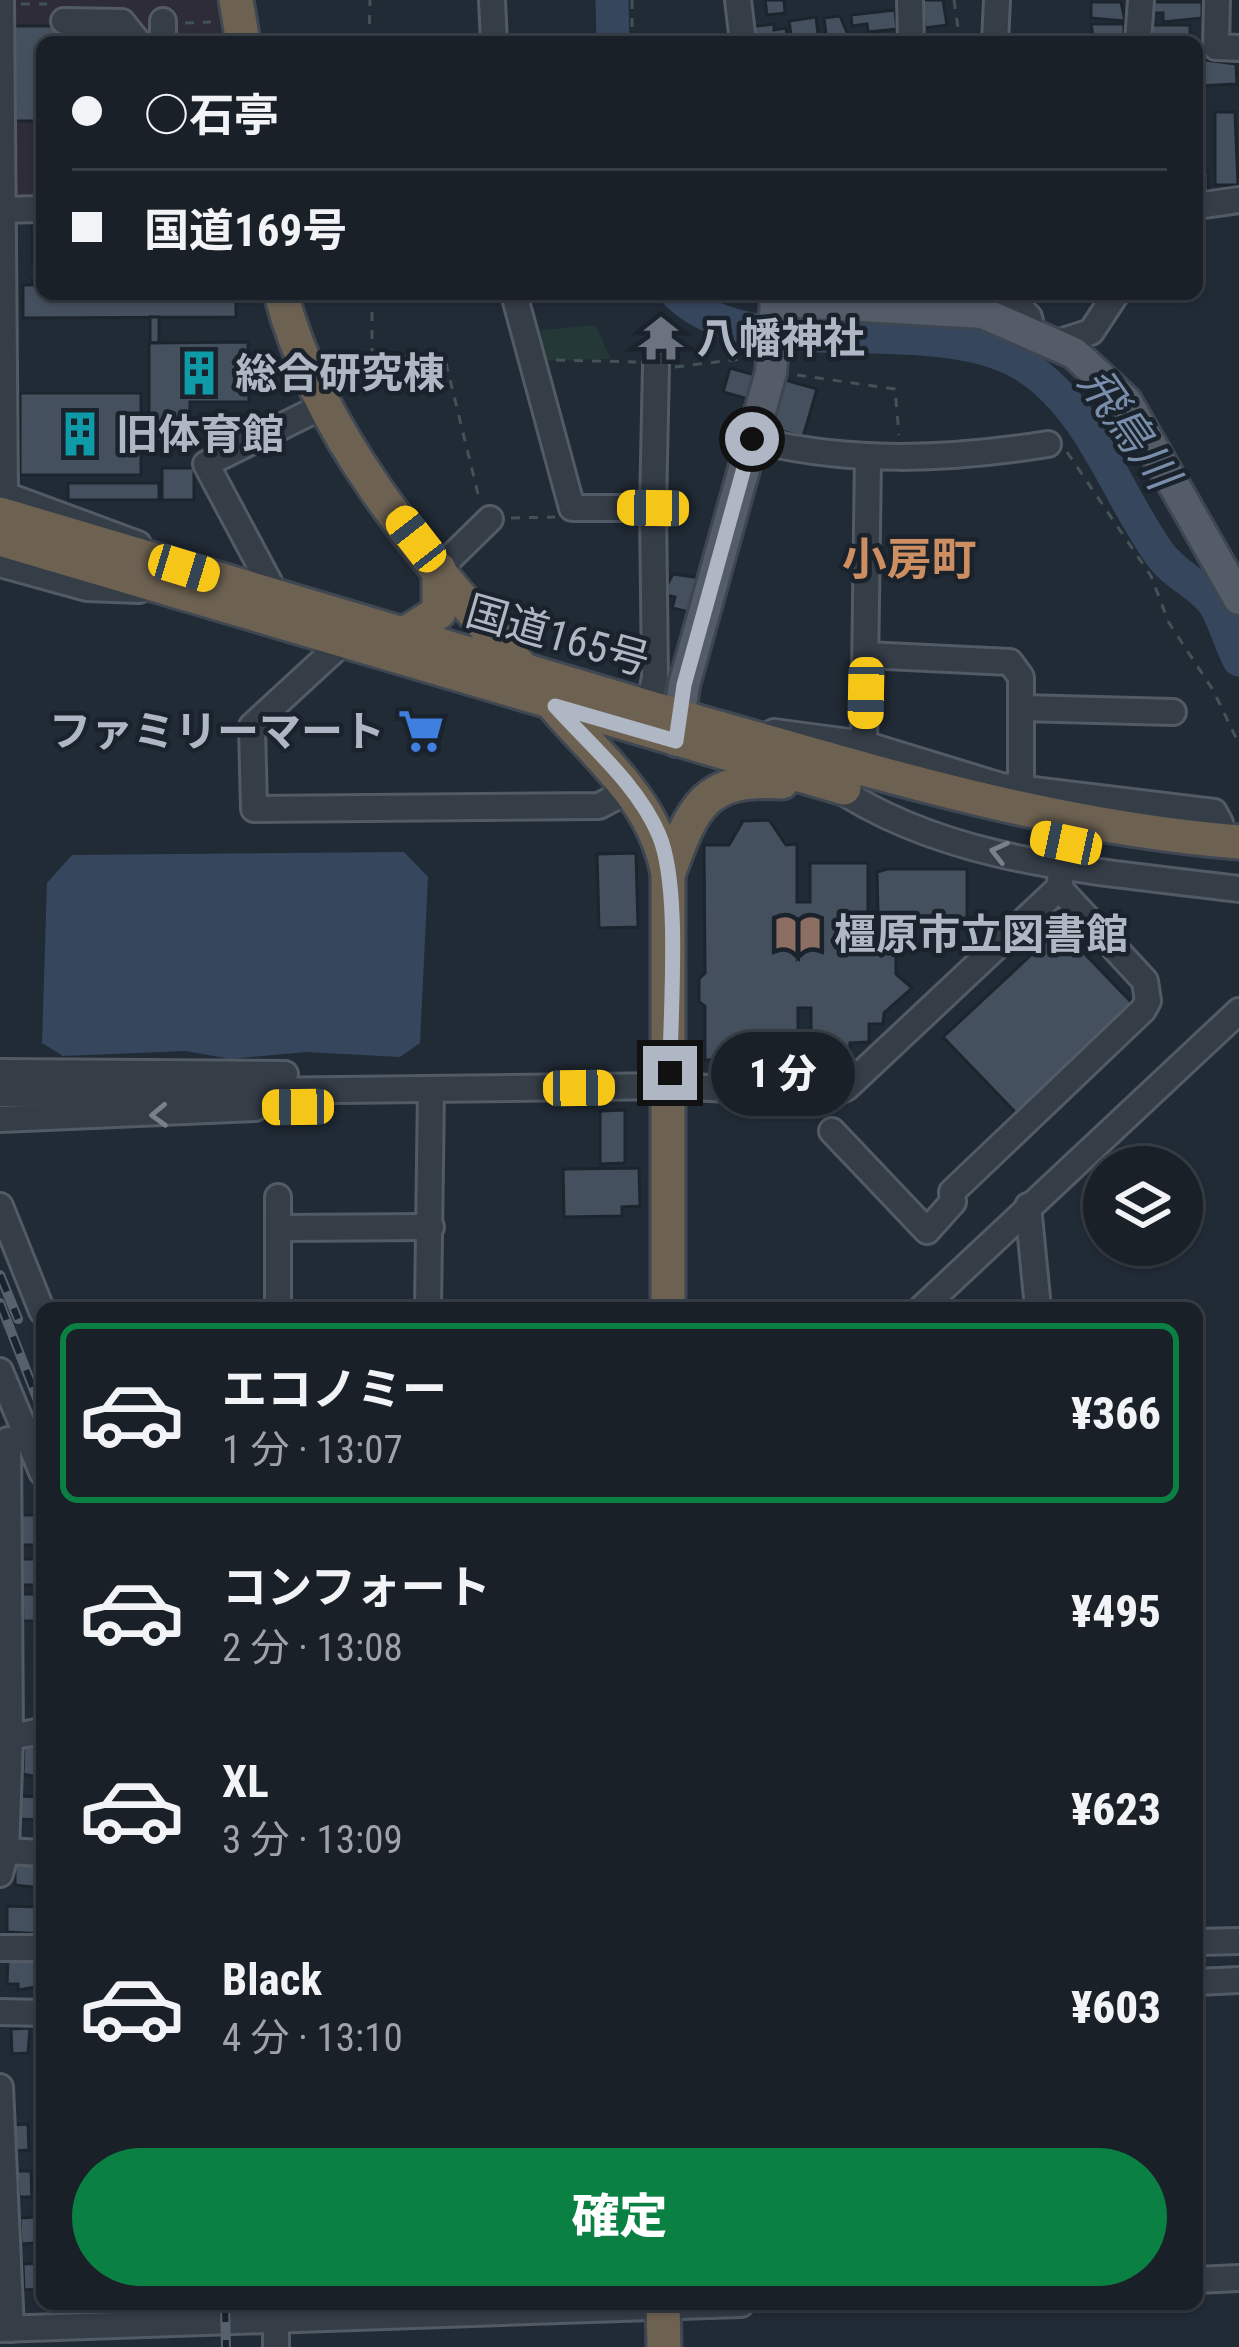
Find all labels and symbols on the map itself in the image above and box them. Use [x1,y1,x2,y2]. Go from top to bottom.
temple icon: 八幡神社 [636,313,686,363]
place label: 八幡神社 [697,314,865,363]
building icon: 総合研究棟 [174,348,224,398]
place label: 総合研究棟 [235,349,445,398]
water label: 飛鳥川 [1068,358,1191,502]
building icon: 旧体育館 [55,409,105,459]
place label: 旧体育館 [116,410,284,459]
route start [725,412,779,466]
car [617,489,689,527]
car [380,500,452,578]
district label: 小房町 [841,533,977,586]
car [144,540,224,596]
street label: 国道165号 [461,586,655,685]
car [847,657,885,729]
supermarket icon: ファミリーマート [396,706,446,756]
place label: ファミリーマート [49,707,385,756]
car [1027,818,1105,868]
one-way arrow [990,841,1010,866]
library icon: 橿原市立図書館 [773,909,823,959]
place label: 橿原市立図書館 [834,910,1128,959]
callout: 1 分 [712,1031,856,1115]
route end [643,1046,697,1100]
car [543,1069,615,1107]
car [262,1088,334,1126]
one-way arrow [149,1102,168,1128]

